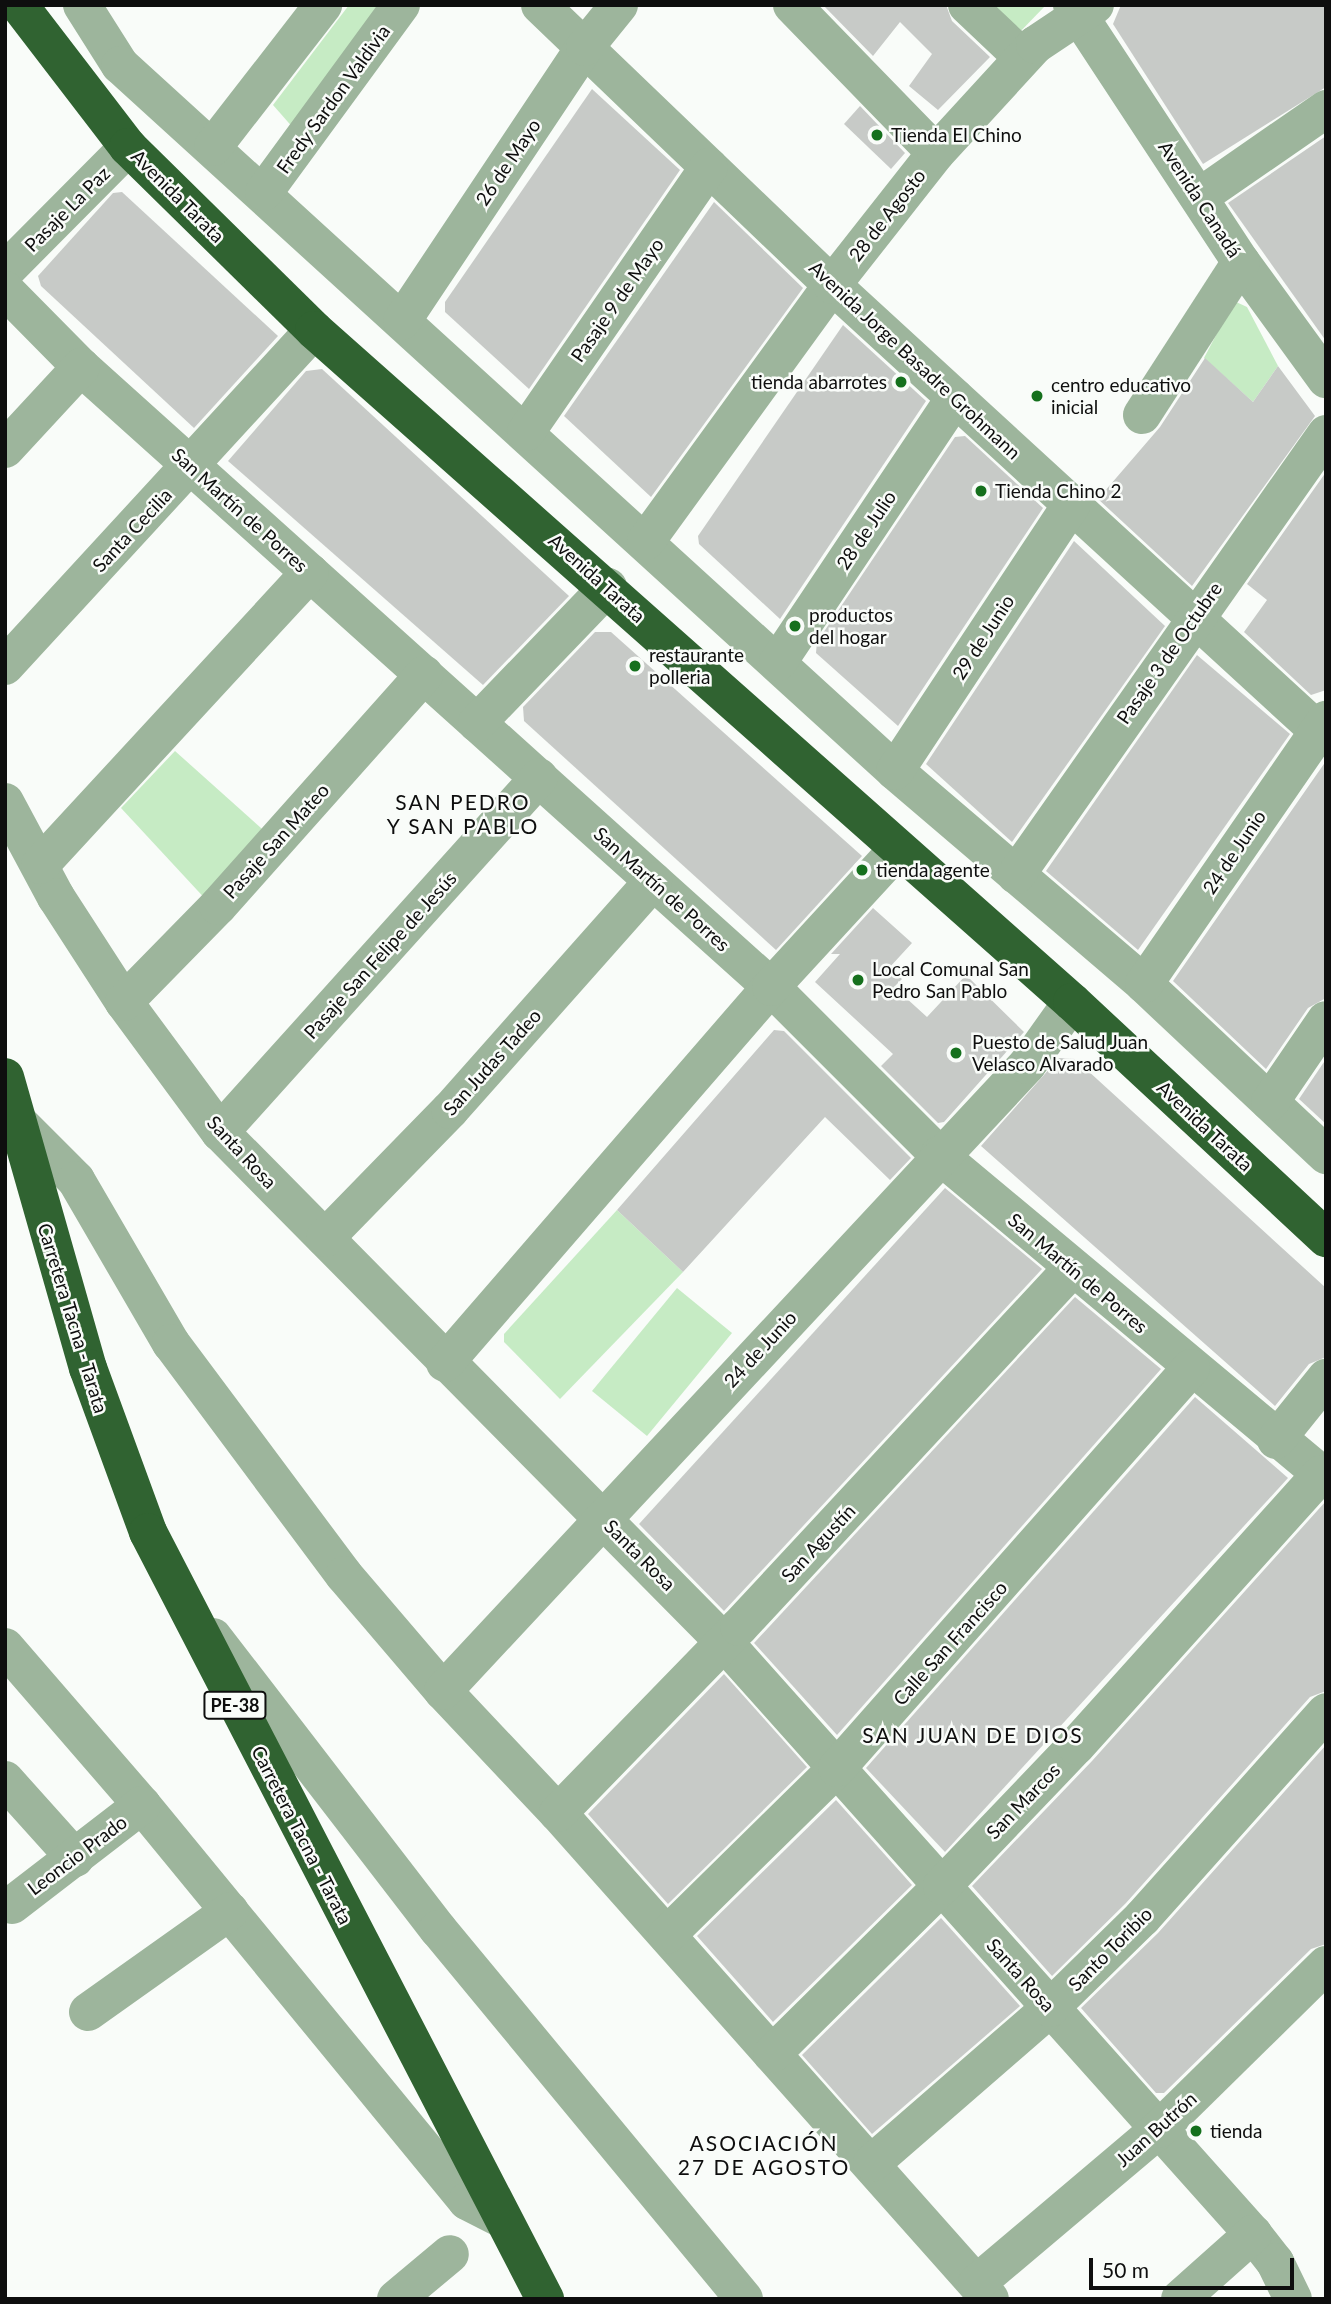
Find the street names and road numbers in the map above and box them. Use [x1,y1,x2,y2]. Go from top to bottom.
street label: Fredy Sardon Valdivia [271,20,395,178]
street label: 26 de Mayo [471,114,545,210]
street label: Avenida Canadá [1154,137,1246,261]
street label: Avenida Tarata [127,145,229,247]
street label: Pasaje La Paz [20,162,114,256]
street label: 28 de Agosto [844,164,930,266]
street label: Pasaje 9 de Mayo [566,234,668,366]
street label: Avenida Jorge Basadre Grohmann [805,256,1025,464]
street label: San Martín de Porres [167,443,313,577]
street label: Santa Cecilia [88,484,176,576]
street label: 28 de Julio [831,486,901,574]
street label: Avenida Tarata [544,529,650,627]
street label: Pasaje 3 de Octubre [1112,578,1226,728]
street label: 29 de Junio [947,590,1019,684]
street label: Pasaje San Mateo [218,779,334,903]
street label: 24 de Junio [1198,806,1270,898]
street label: San Martín de Porres [589,822,735,956]
street label: Pasaje San Felipe de Jesús [299,867,461,1043]
street label: San Judas Tadeo [438,1004,546,1120]
street label: Avenida Tarata [1152,1076,1258,1176]
street label: Santa Rosa [203,1111,281,1193]
street label: San Martín de Porres [1004,1208,1152,1338]
street label: Carretera Tacna - Tarata [33,1220,113,1416]
street label: 24 de Junio [719,1306,801,1392]
street label: San Agustín [776,1499,860,1587]
street label: Santa Rosa [600,1515,680,1595]
street label: Calle San Francisco [888,1576,1012,1710]
road number: PE-38 [202,1690,268,1720]
street label: Carretera Tacna - Tarata [247,1741,357,1929]
street label: San Marcos [981,1758,1065,1844]
street label: Leoncio Prado [23,1810,131,1900]
street label: Santo Toribio [1063,1902,1157,1996]
street label: Santa Rosa [982,1934,1060,2016]
street label: Juan Butrón [1111,2087,1201,2171]

